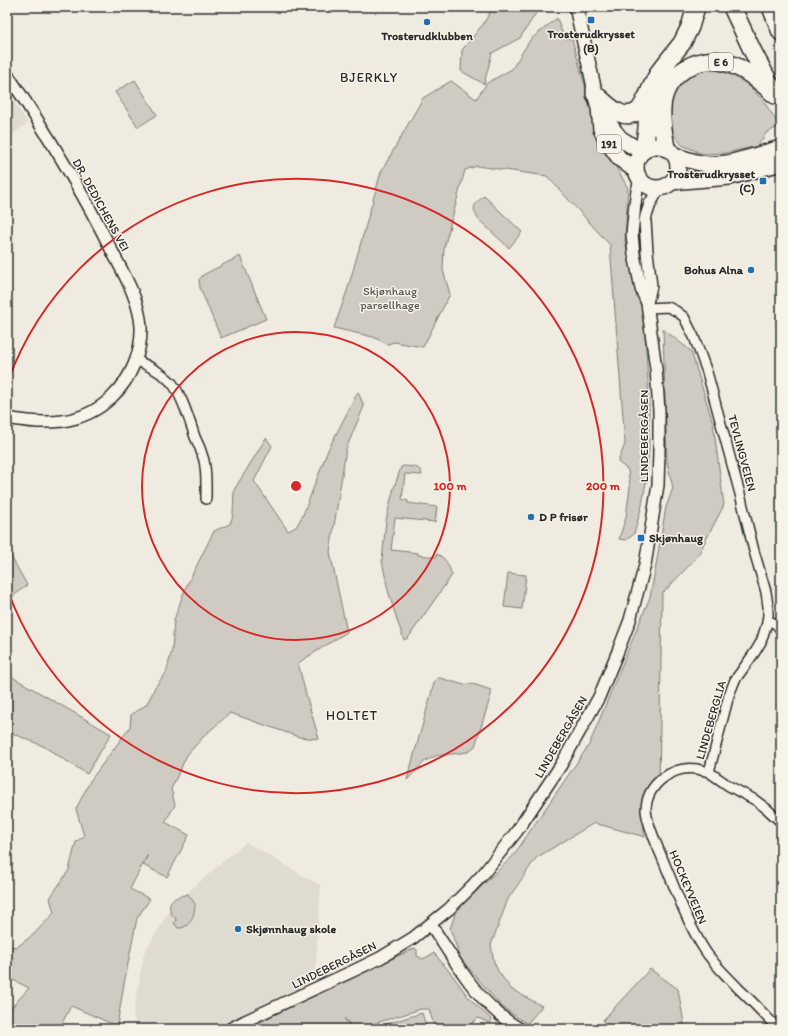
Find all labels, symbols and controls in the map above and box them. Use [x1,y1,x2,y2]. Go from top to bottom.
marker: Trosterudkrysset (B) [586,15,596,25]
marker: Trosterudklubben [422,17,432,27]
place label: Trosterudkrysset (B) [546,27,635,56]
place label: Trosterudklubben [380,29,473,43]
road number: E 6 [709,53,733,71]
district label: BJERKLY [340,70,398,85]
road number: 191 [597,135,621,153]
street label: DR. DEDICHENS VEI [70,156,132,254]
place label: Trosterudkrysset (C) [666,167,756,196]
marker: Trosterudkrysset (C) [758,176,768,186]
place label: Bohus Alna [684,263,744,277]
marker: Bohus Alna [746,265,756,275]
park label: Skjønhaug parsellhage [360,284,420,312]
street label: LINDEBERGÅSEN [637,390,651,482]
street label: TEVLINGVEIEN [725,413,759,493]
centre of rings [289,479,303,493]
text: 100 m [433,479,467,493]
text: 200 m [586,479,621,493]
place label: D P frisør [539,510,588,524]
marker: D P frisør [526,512,536,522]
place label: Skjønhaug [649,531,704,546]
marker: Skjønhaug [636,533,646,543]
street label: LINDEBERGLIA [693,679,729,761]
street label: LINDEBERGÅSEN [532,693,590,781]
district label: HOLTET [326,708,378,723]
street label: HOCKEYVEIEN [666,848,710,926]
place label: Skjønnhaug skole [246,922,336,937]
marker: Skjønnhaug skole [233,924,243,934]
street label: LINDEBERGÅSEN [289,938,379,992]

